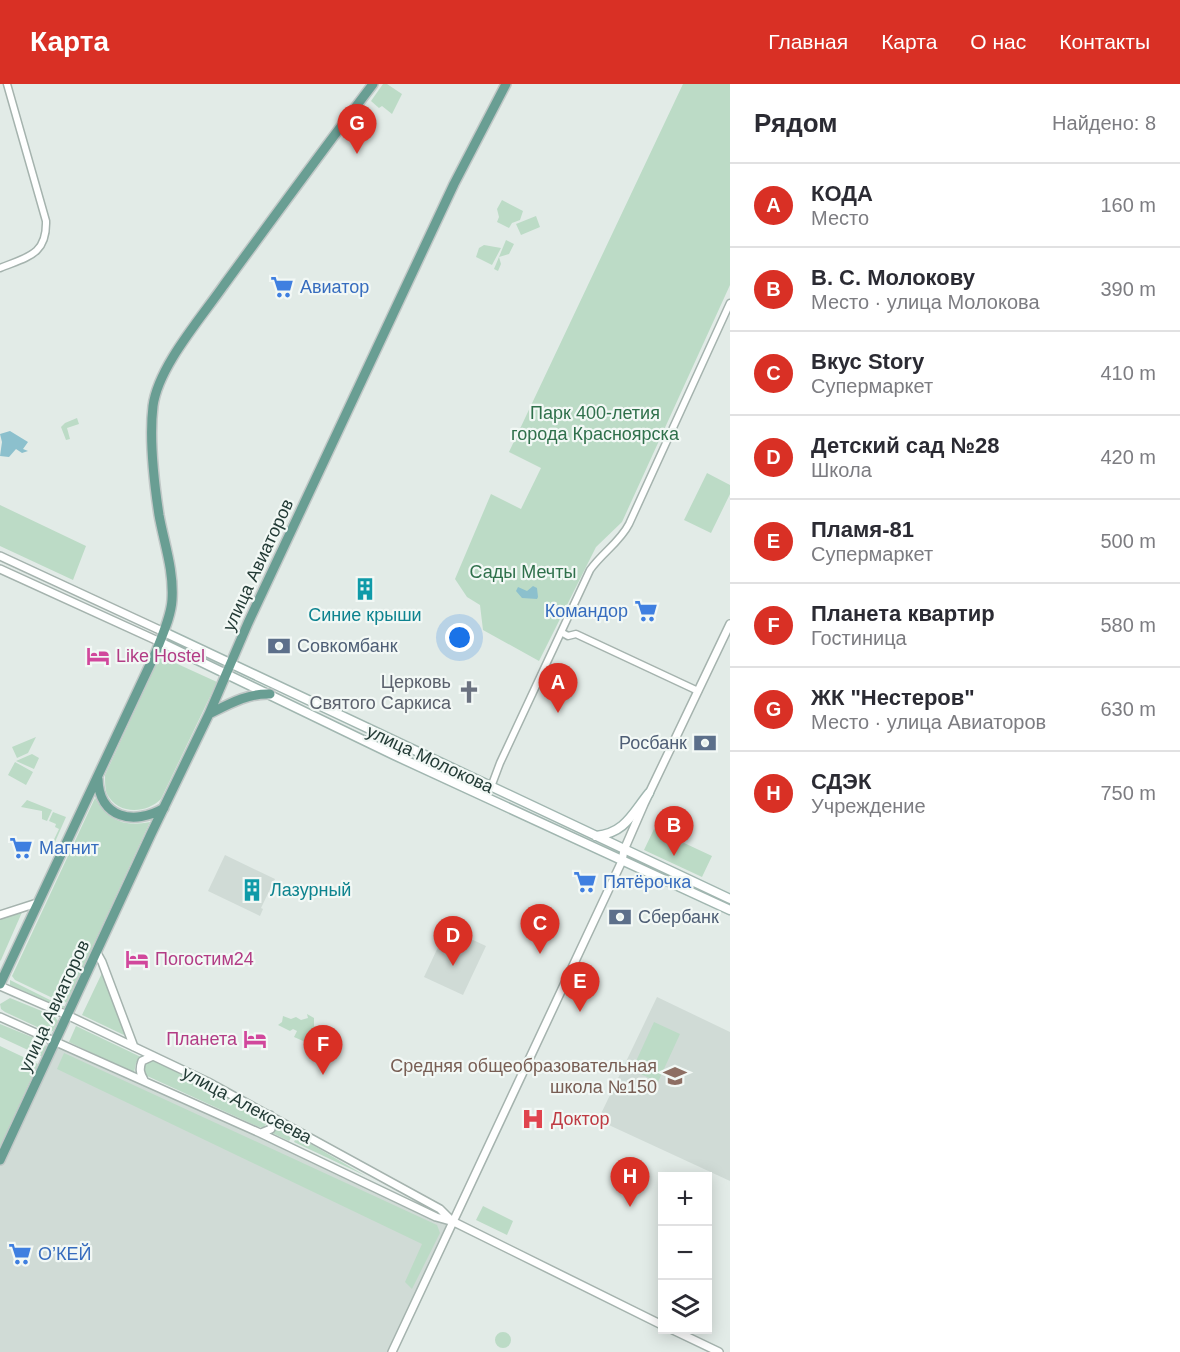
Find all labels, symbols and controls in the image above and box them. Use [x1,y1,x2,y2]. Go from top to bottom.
text: Карта [30,26,109,57]
text: Главная [768,30,848,53]
text: Карта [881,30,937,53]
text: О нас [970,30,1026,53]
text: Контакты [1059,30,1150,53]
pin: G [338,104,376,154]
text: Рядом [754,108,837,138]
text: Найдено: 8 [1052,112,1156,134]
text: КОДА [811,181,873,206]
text: A [766,194,781,216]
text: 160 m [1100,194,1156,216]
text: Место [811,207,869,229]
text: В. С. Молокову [811,265,975,290]
supermarket icon: Авиатор [269,274,295,300]
place label: Авиатор [300,277,369,297]
text: B [766,278,781,300]
text: 390 m [1100,278,1156,300]
text: Место · улица Молокова [811,291,1040,313]
text: Вкус Story [811,349,924,374]
text: C [766,362,781,384]
text: 410 m [1100,362,1156,384]
text: Супермаркет [811,375,933,397]
park label: Парк 400-летия города Красноярска [511,403,680,444]
text: Детский сад №28 [811,433,1000,458]
text: D [766,446,781,468]
text: 420 m [1100,446,1156,468]
text: Школа [811,459,872,481]
street label: улица Авиаторов [219,496,297,634]
text: Пламя-81 [811,517,914,542]
text: E [767,530,780,552]
text: 500 m [1100,530,1156,552]
text: Супермаркет [811,543,933,565]
park label: Сады Мечты [470,562,576,582]
building icon: Синие крыши [352,576,378,602]
supermarket icon: Командор [633,598,659,624]
place label: Командор [545,601,628,621]
text: Планета квартир [811,601,995,626]
place label: Синие крыши [308,605,422,625]
text: F [767,614,780,636]
text: 580 m [1100,614,1156,636]
your location [445,623,474,652]
text: Гостиница [811,627,907,649]
bank icon: Совкомбанк [266,633,292,659]
place label: Совкомбанк [297,636,398,656]
hotel icon: Like Hostel [85,643,111,669]
place label: Like Hostel [116,646,205,666]
pin: A [538,664,578,713]
place label: Церковь Святого Саркиса [309,672,452,713]
church icon: Церковь Святого Саркиса [456,679,482,705]
text: ЖК "Нестеров" [811,685,975,710]
text: G [766,698,781,720]
text: 630 m [1100,698,1156,720]
text: Место · улица Авиаторов [811,711,1046,733]
street label: улица Молокова [363,721,497,798]
bank icon: Росбанк [692,730,718,756]
place label: Росбанк [619,733,687,753]
text: СДЭК [811,769,871,794]
text: H [766,782,781,804]
text: 750 m [1100,782,1156,804]
text: Учреждение [811,795,926,817]
pin: B [654,806,694,856]
supermarket icon: Магнит [8,835,34,861]
place label: Магнит [39,838,99,858]
supermarket icon: Пятёрочка [572,869,598,895]
place label: Пятёрочка [603,872,692,892]
building icon: Лазурный [239,877,265,903]
place label: Лазурный [270,880,351,900]
pin: C [520,904,560,954]
bank icon: Сбербанк [607,904,633,930]
place label: Сбербанк [638,907,719,927]
pin: D [434,916,472,966]
street label: улица Авиаторов [15,937,93,1075]
hotel icon: Погостим24 [124,946,150,972]
place label: Погостим24 [155,949,254,969]
pin: E [560,962,600,1012]
hotel icon: Планета [242,1026,268,1052]
pin: F [304,1026,342,1075]
place label: Планета [166,1029,238,1049]
place label: Средняя общеобразовательная школа №150 [390,1056,657,1097]
street label: улица Алексеева [179,1062,316,1148]
school or university icon: Средняя общеобразовательная школа №150 [662,1063,688,1089]
hospital icon: Доктор [520,1106,546,1132]
place label: Доктор [551,1109,610,1129]
pin: H [610,1158,650,1207]
map controls [658,1172,712,1334]
button: + [658,1172,712,1226]
button: − [658,1226,712,1280]
supermarket icon: О’КЕЙ [7,1241,33,1267]
place label: О’КЕЙ [38,1243,91,1264]
button: layers [658,1280,712,1334]

